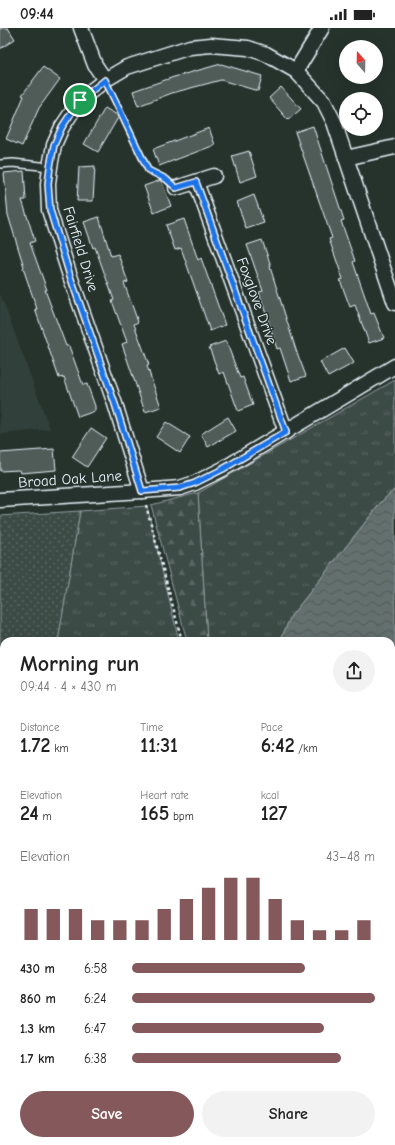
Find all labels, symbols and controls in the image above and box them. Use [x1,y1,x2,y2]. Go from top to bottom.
text: 09:44 [20,5,54,23]
north arrow [339,40,383,84]
map controls [339,40,383,136]
pin [63,83,97,117]
icon: arrive [69,89,91,111]
button: locate [339,92,383,136]
street label: Fairfield Drive [59,204,103,294]
street label: Foxglove Drive [233,255,281,348]
street label: Broad Oak Lane [17,466,123,492]
button: share [333,650,375,692]
text: Morning run [20,651,139,677]
text: 09:44 · 4 × 430 m [20,679,116,694]
text: Distance [20,721,59,734]
text: Time [140,721,163,734]
text: Pace [261,721,283,734]
text: 1.72 [20,734,50,757]
text: 11:31 [140,734,178,757]
text: 6:42 [261,734,295,757]
text: km [50,742,69,755]
text: /km [295,742,318,755]
text: Elevation [20,789,62,802]
text: Heart rate [140,789,189,802]
text: kcal [261,789,279,802]
text: 24 [20,802,39,825]
text: 165 [140,802,169,825]
text: 127 [261,802,287,825]
text: m [39,810,52,823]
text: bpm [169,810,194,823]
text: Elevation [20,849,70,864]
text: 43–48 m [326,849,375,864]
text: 430 m [20,961,55,976]
text: 6:58 [84,961,107,976]
text: 860 m [20,991,56,1006]
text: 6:24 [84,991,106,1006]
text: 1.3 km [20,1021,55,1036]
text: 6:47 [84,1021,106,1036]
text: 1.7 km [20,1051,55,1066]
text: 6:38 [84,1051,107,1066]
button: Save [20,1091,194,1137]
button: Share [202,1091,375,1137]

